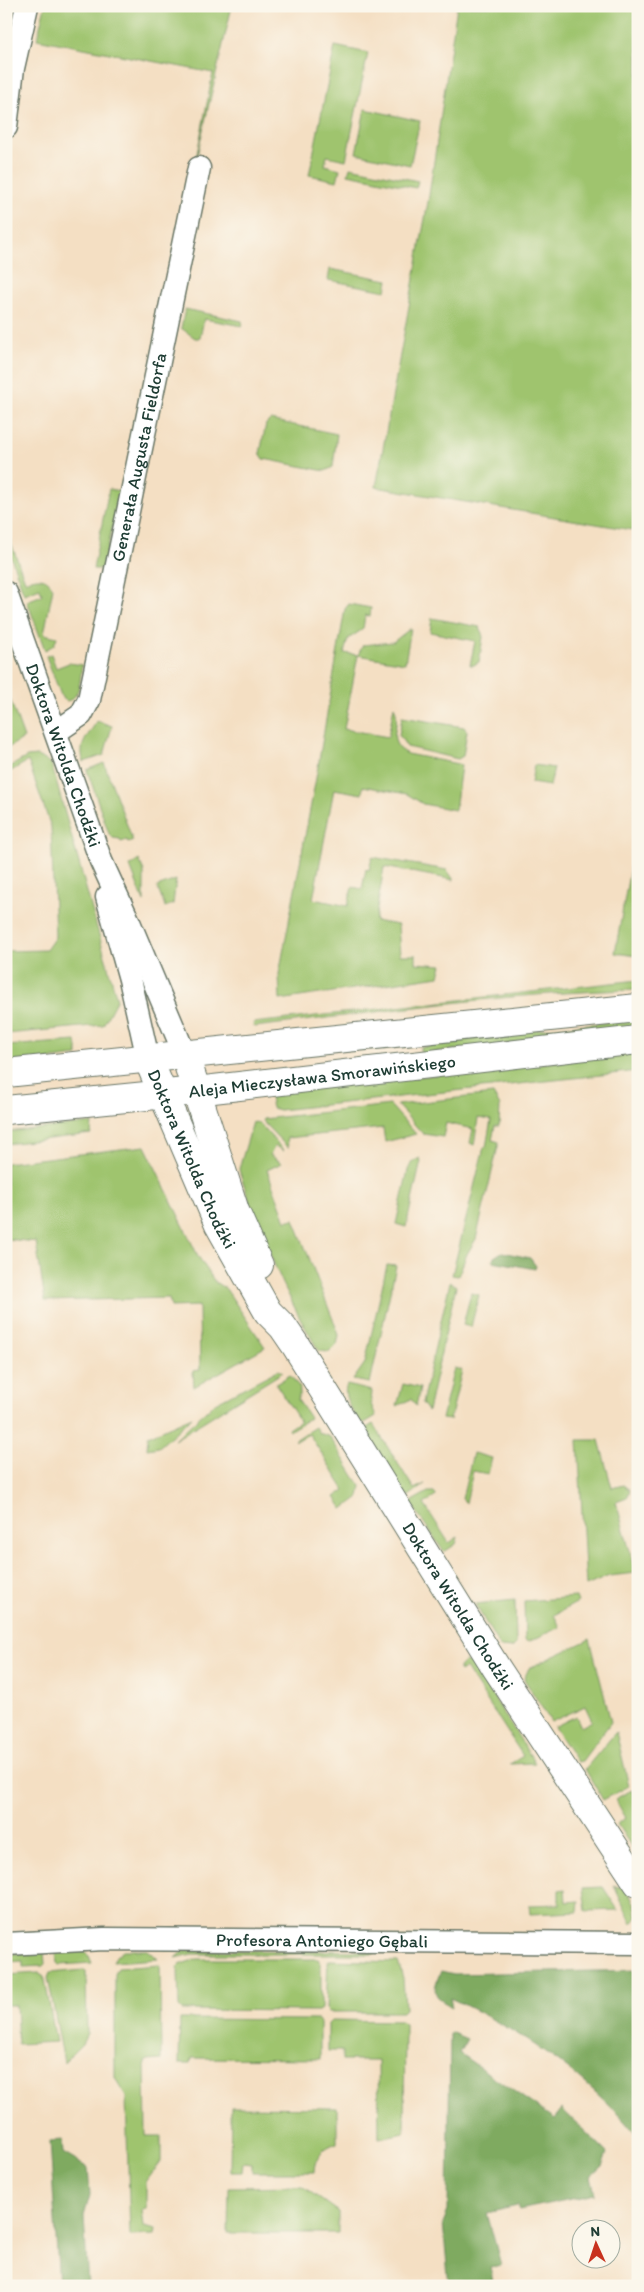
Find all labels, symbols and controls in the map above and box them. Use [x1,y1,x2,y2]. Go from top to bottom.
street label: Generała Augusta Fieldorfa [107,351,172,564]
street label: Doktora Witolda Chodźki [21,660,106,850]
street label: Aleja Mieczysława Smorawińskiego [188,1050,457,1103]
street label: Doktora Witolda Chodźki [143,1066,241,1252]
street label: Doktora Witolda Chodźki [397,1518,519,1694]
street label: Profesora Antoniego Gębali [216,1929,428,1952]
north arrow [572,2220,622,2270]
text: N [590,2223,601,2240]

